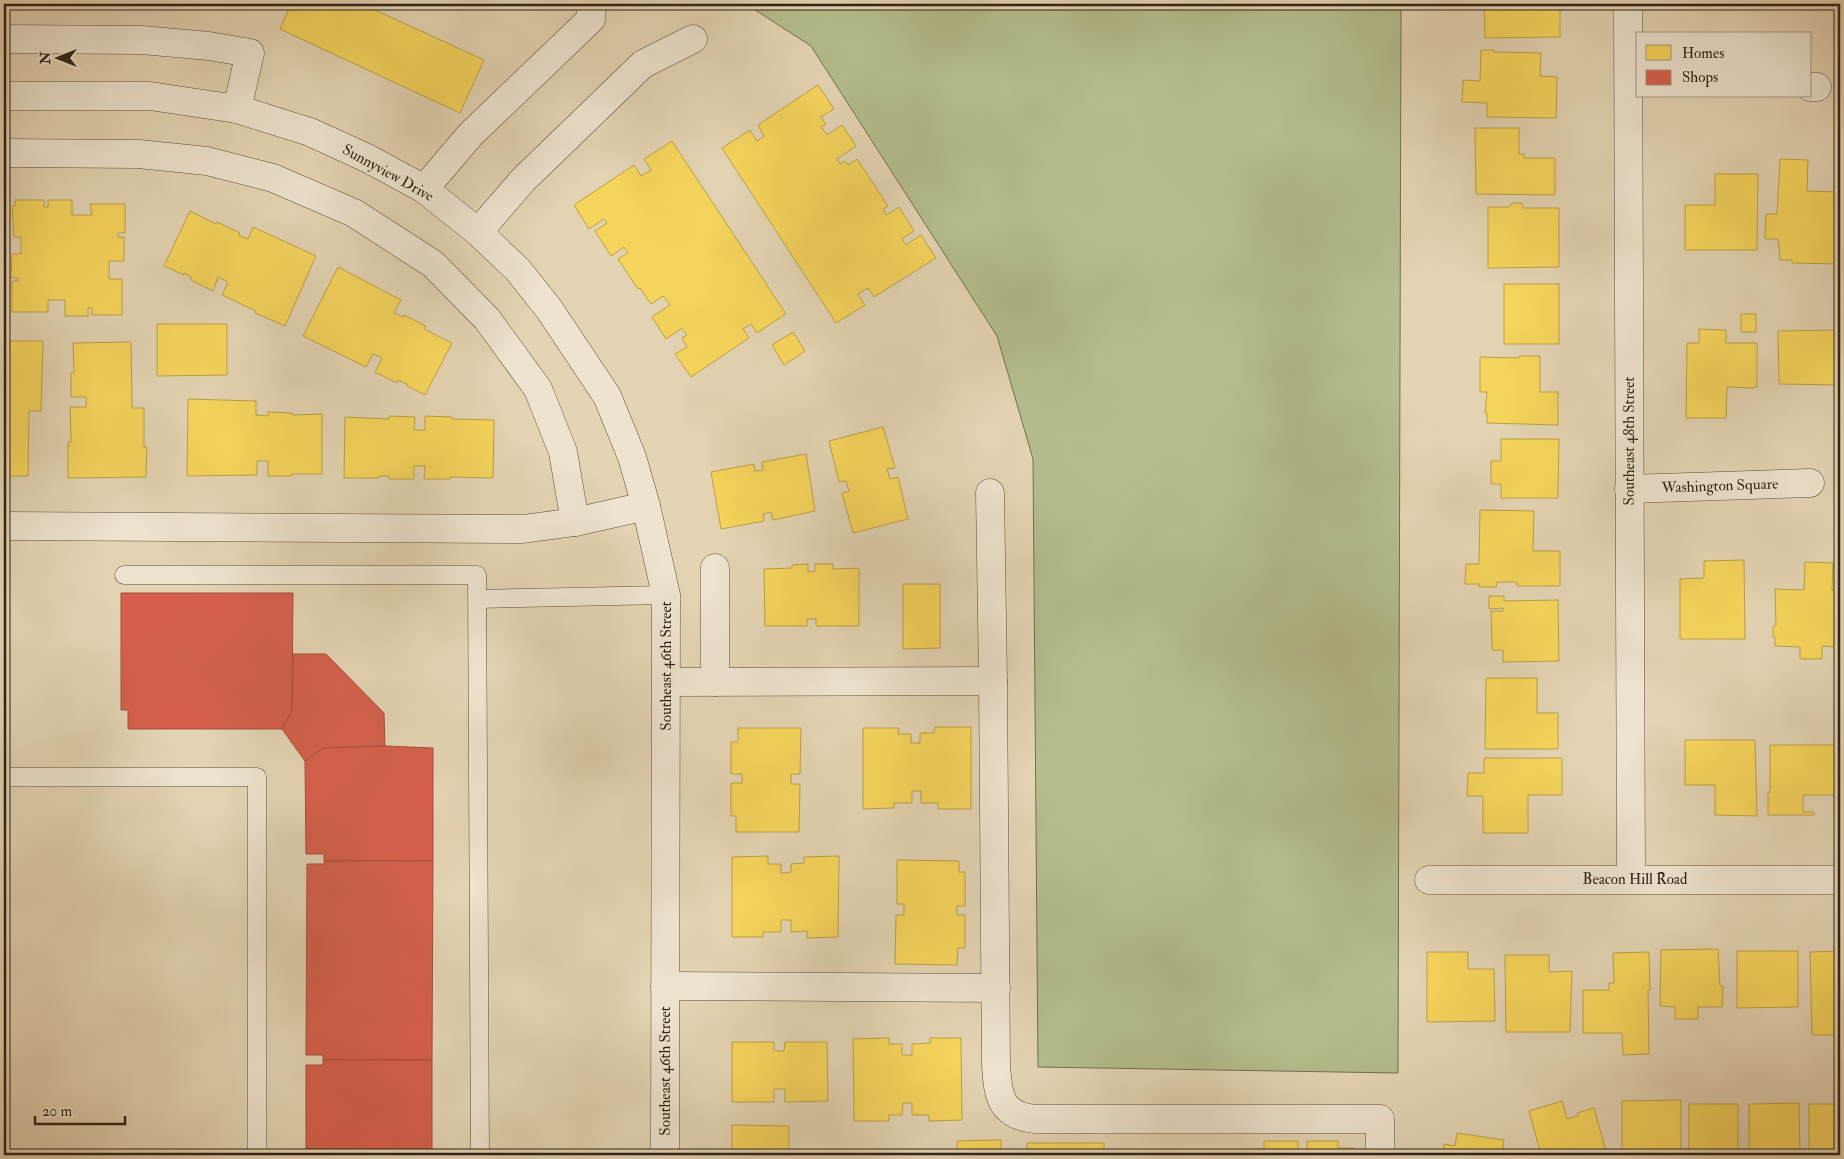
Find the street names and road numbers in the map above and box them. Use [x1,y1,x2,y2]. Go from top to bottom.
street label: Sunnyview Drive [339,140,437,206]
street label: Southeast 48th Street [1620,376,1639,505]
street label: Washington Square [1660,474,1779,498]
street label: Southeast 46th Street [657,601,676,731]
street label: Beacon Hill Road [1583,870,1688,889]
street label: Southeast 46th Street [656,1006,675,1136]

